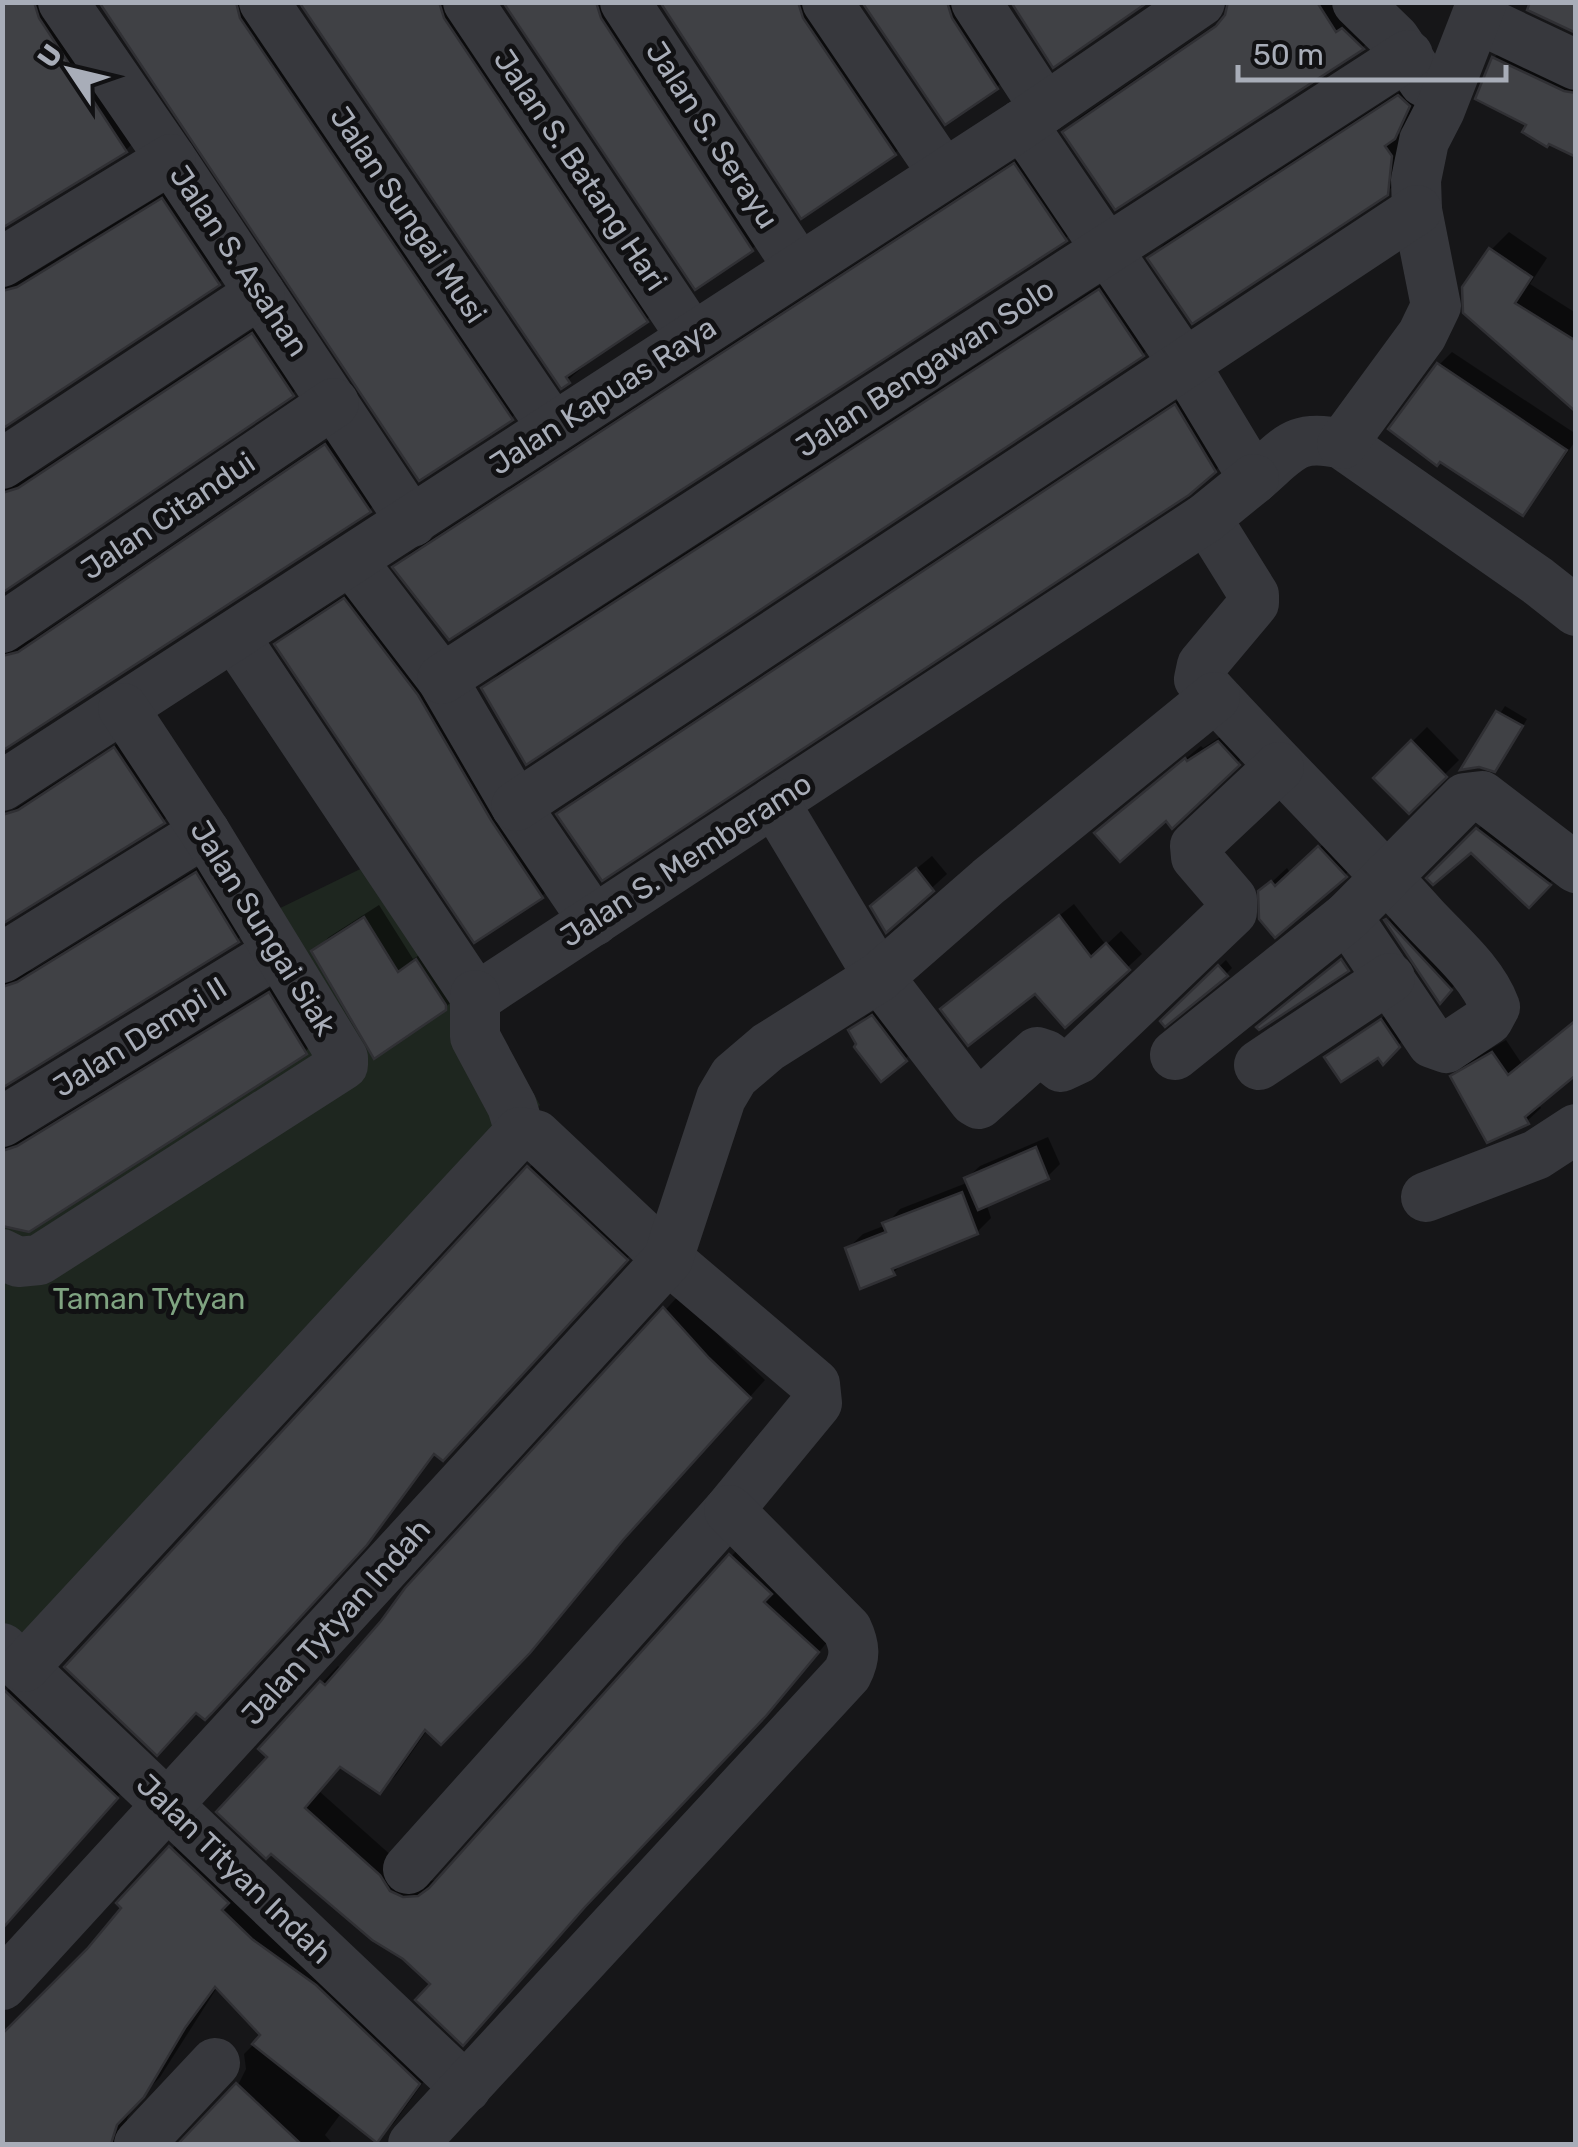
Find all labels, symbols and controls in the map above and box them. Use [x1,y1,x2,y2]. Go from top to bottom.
north arrow [20,20,120,120]
scale bar [1238,20,1506,82]
street label: Jalan S. Serayu [638,35,786,235]
text: 50 m [1253,37,1324,73]
text: U [31,38,69,74]
street label: Jalan S. Batang Hari [486,43,674,297]
street label: Jalan Sungai Musi [322,100,494,330]
street label: Jalan S. Asahan [162,159,316,363]
street label: Jalan Bengawan Solo [789,271,1061,465]
street label: Jalan Kapuas Raya [483,309,723,483]
street label: Jalan Citandui [74,445,262,587]
street label: Jalan S. Memberamo [554,765,818,955]
street label: Jalan Sungai Siak [182,814,344,1043]
street label: Jalan Dempi II [47,969,233,1105]
park label: Taman Tytyan [52,1281,246,1317]
street label: Jalan Tytyan Indah [234,1512,438,1732]
street label: Jalan Tityan Indah [129,1767,339,1971]

